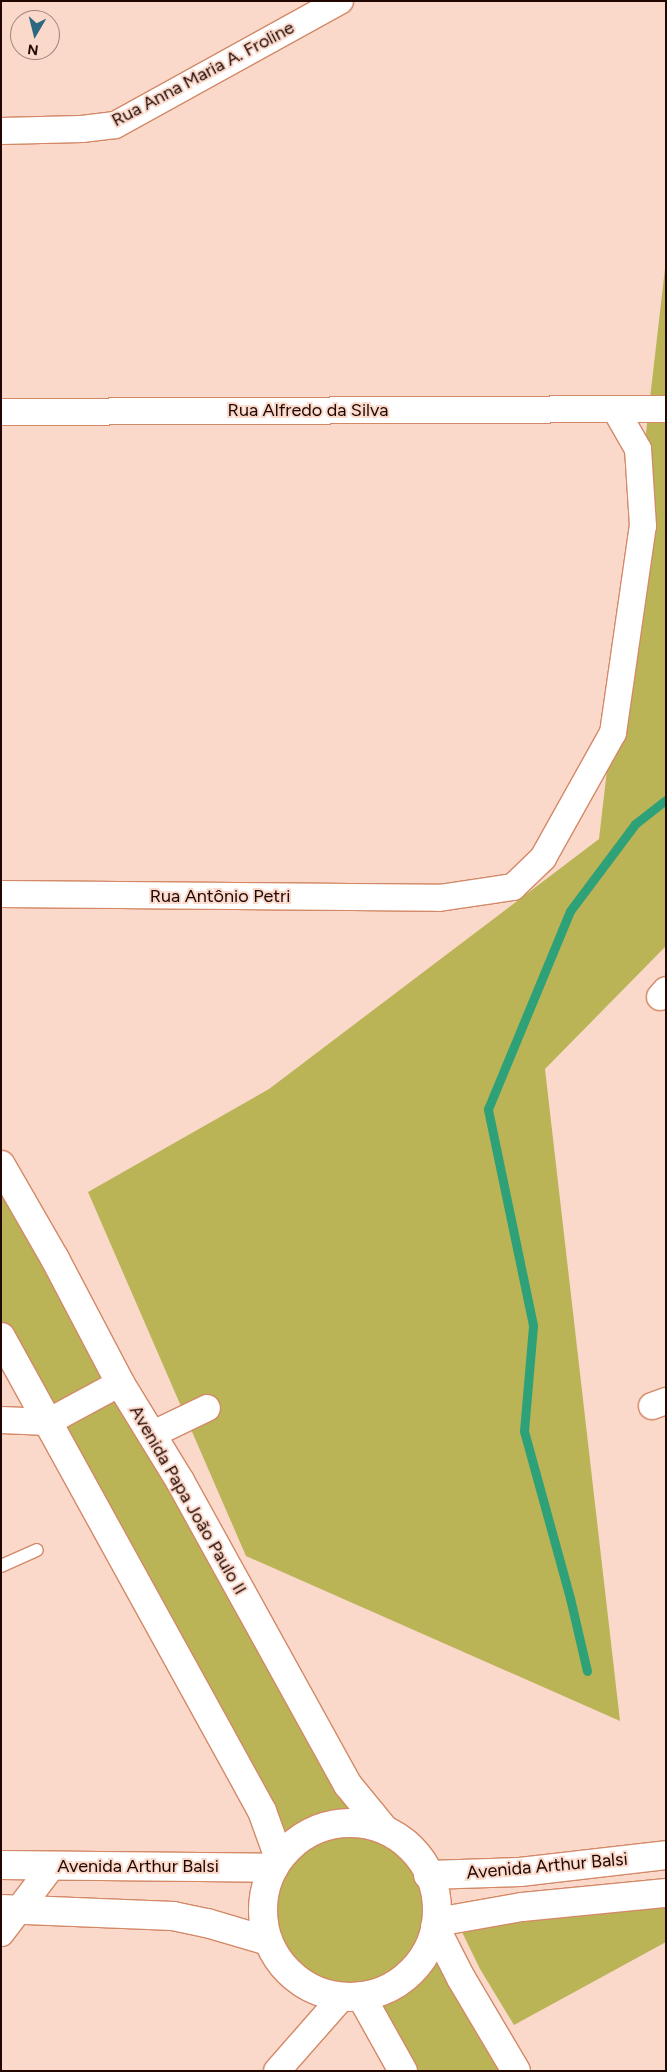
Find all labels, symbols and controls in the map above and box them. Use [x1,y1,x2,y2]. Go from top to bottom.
north arrow [10,10,60,60]
street label: Rua Anna Maria A. Froline [108,17,298,131]
text: N [26,40,40,59]
street label: Rua Alfredo da Silva [228,399,388,421]
street label: Rua Antônio Petri [150,885,290,907]
street label: Avenida Papa João Paulo II [125,1402,251,1598]
street label: Avenida Arthur Balsi [465,1848,629,1884]
street label: Avenida Arthur Balsi [57,1855,219,1877]

